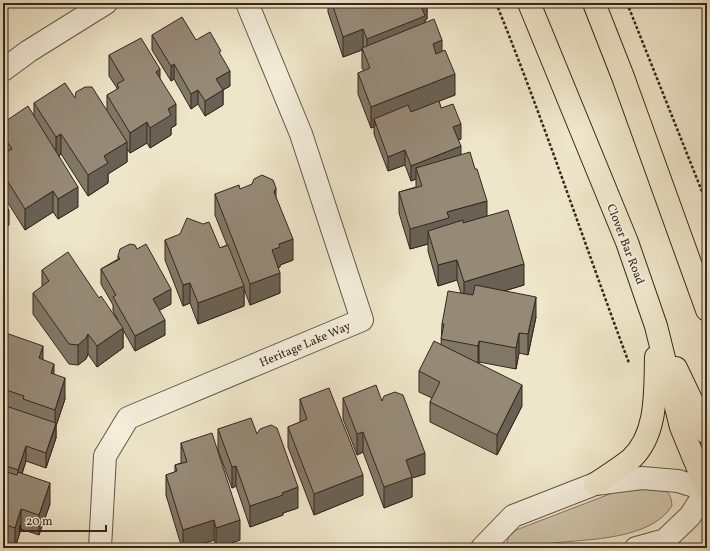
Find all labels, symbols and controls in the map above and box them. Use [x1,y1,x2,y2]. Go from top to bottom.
street label: Clover Bar Road [602,202,648,287]
street label: Heritage Lake Way [257,318,354,371]
scale bar [20,507,106,533]
text: 20 m [26,514,53,530]

